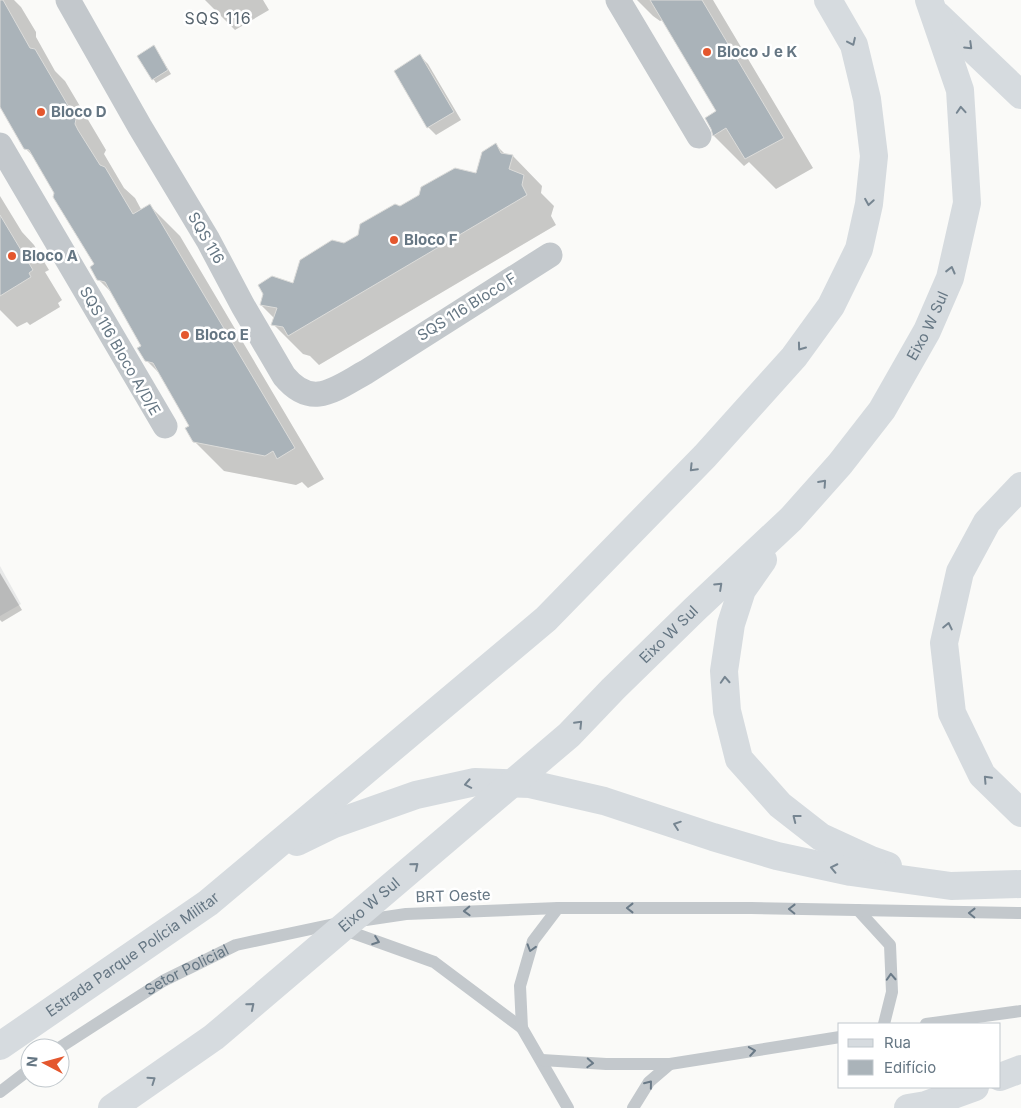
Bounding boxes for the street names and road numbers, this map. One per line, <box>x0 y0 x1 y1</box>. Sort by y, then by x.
street label: SQS 116 <box>184 209 229 267</box>
street label: SQS 116 Bloco F <box>413 268 520 345</box>
street label: SQS 116 Bloco A/D/E <box>76 283 165 419</box>
street label: Eixo W Sul <box>902 288 952 364</box>
street label: Eixo W Sul <box>635 601 702 667</box>
street label: Eixo W Sul <box>334 873 404 936</box>
street label: BRT Oeste <box>415 885 491 906</box>
street label: Estrada Parque Polícia Militar <box>42 888 223 1021</box>
street label: Setor Policial <box>141 940 232 999</box>

